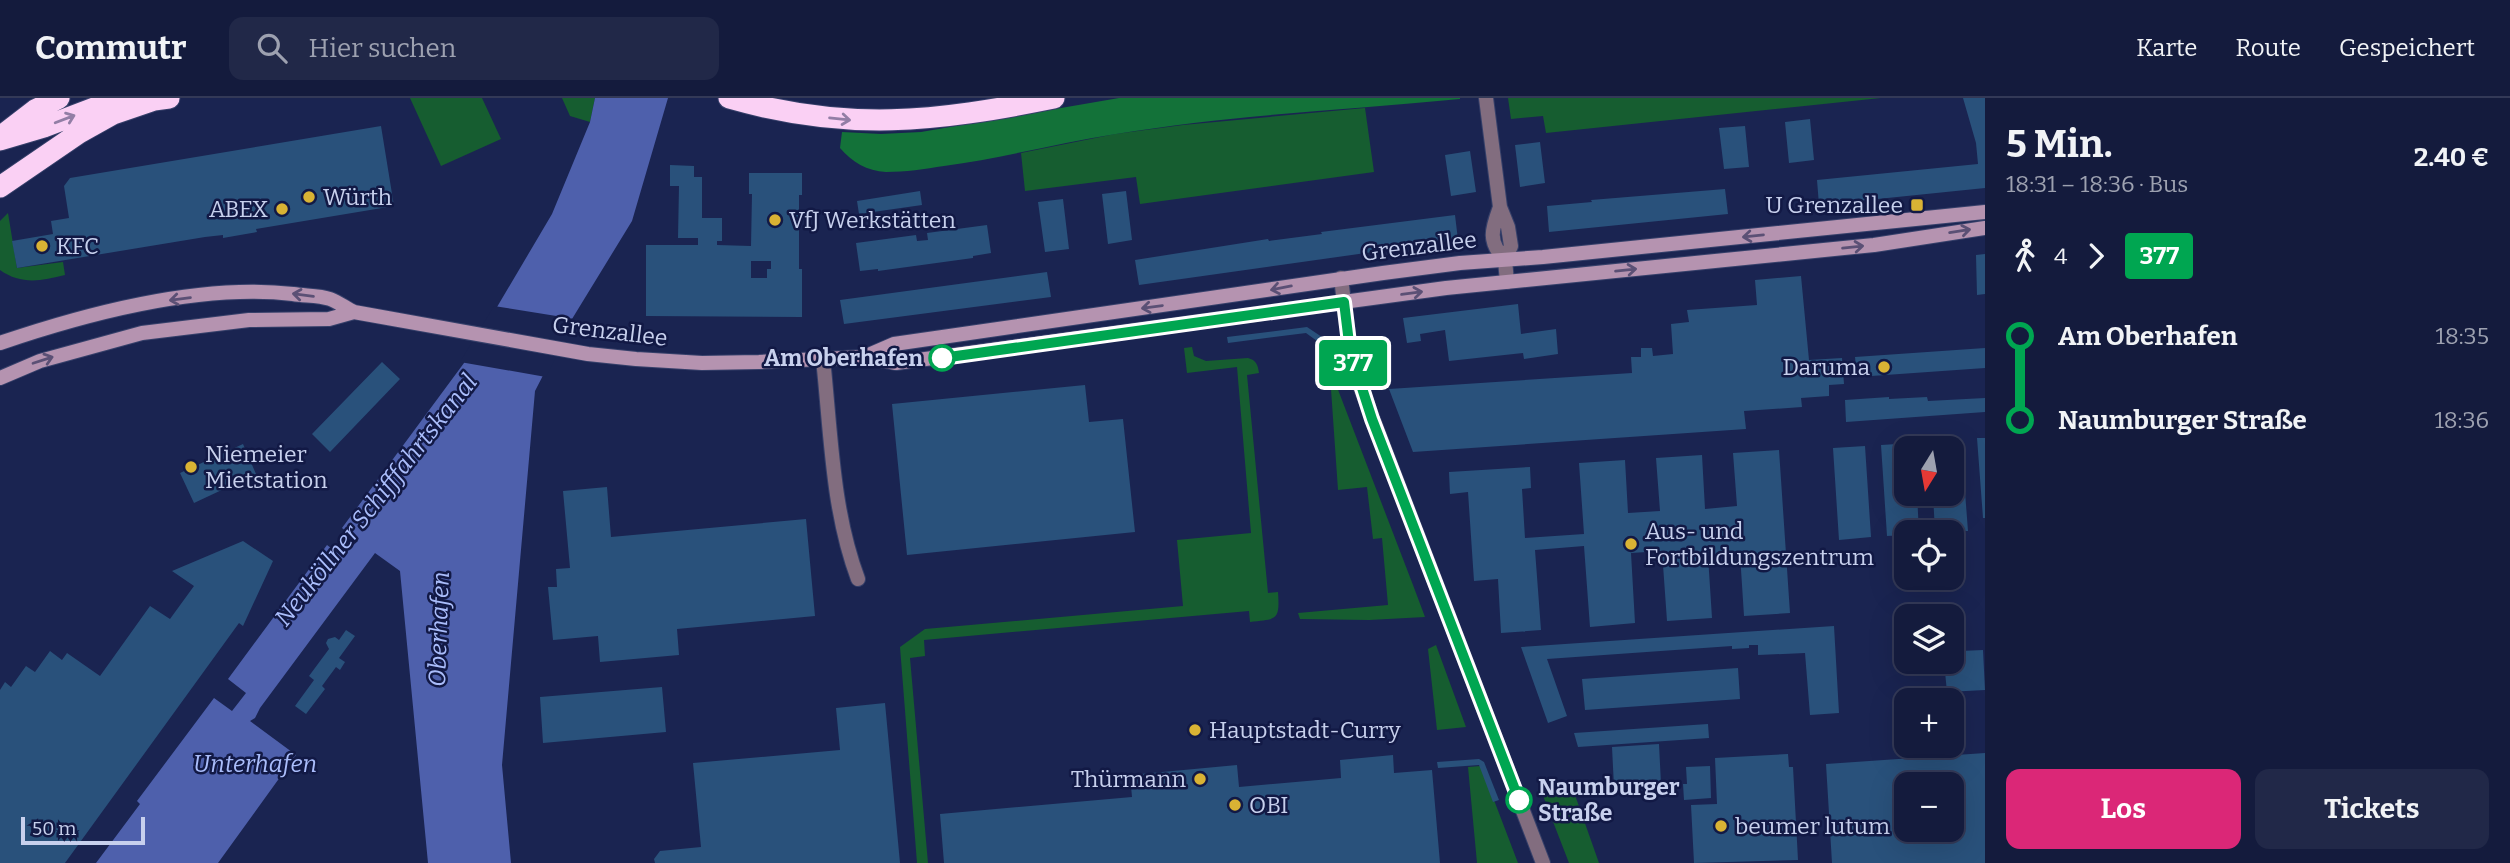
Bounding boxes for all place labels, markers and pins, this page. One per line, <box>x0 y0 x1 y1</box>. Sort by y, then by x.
place label: Würth <box>323 183 392 211</box>
marker: Würth <box>301 189 317 205</box>
place label: U Grenzallee <box>1765 191 1903 219</box>
place label: ABEX <box>209 195 268 223</box>
marker: U Grenzallee <box>1909 197 1925 213</box>
marker: ABEX <box>274 201 290 217</box>
place label: VfJ Werkstätten <box>789 206 956 234</box>
marker: VfJ Werkstätten <box>767 212 783 228</box>
place label: KFC <box>56 232 99 260</box>
marker: KFC <box>34 238 50 254</box>
place label: Am Oberhafen <box>764 344 923 372</box>
marker: Am Oberhafen <box>929 345 955 371</box>
place label: Daruma <box>1783 353 1870 381</box>
marker: Daruma <box>1876 359 1892 375</box>
place label: Niemeier Mietstation <box>205 440 328 494</box>
marker: Niemeier Mietstation <box>183 459 199 475</box>
place label: Aus- und Fortbildungszentrum <box>1645 517 1874 571</box>
marker: Aus- und Fortbildungszentrum <box>1623 536 1639 552</box>
place label: Hauptstadt-Curry <box>1209 716 1401 744</box>
marker: Hauptstadt-Curry <box>1187 722 1203 738</box>
place label: Thürmann <box>1071 765 1186 793</box>
marker: Thürmann <box>1192 771 1208 787</box>
place label: Naumburger Straße <box>1538 773 1680 827</box>
marker: Naumburger Straße <box>1506 787 1532 813</box>
place label: OBI <box>1249 791 1288 819</box>
marker: OBI <box>1227 797 1243 813</box>
place label: beumer lutum <box>1735 812 1890 840</box>
marker: beumer lutum <box>1713 818 1729 834</box>

